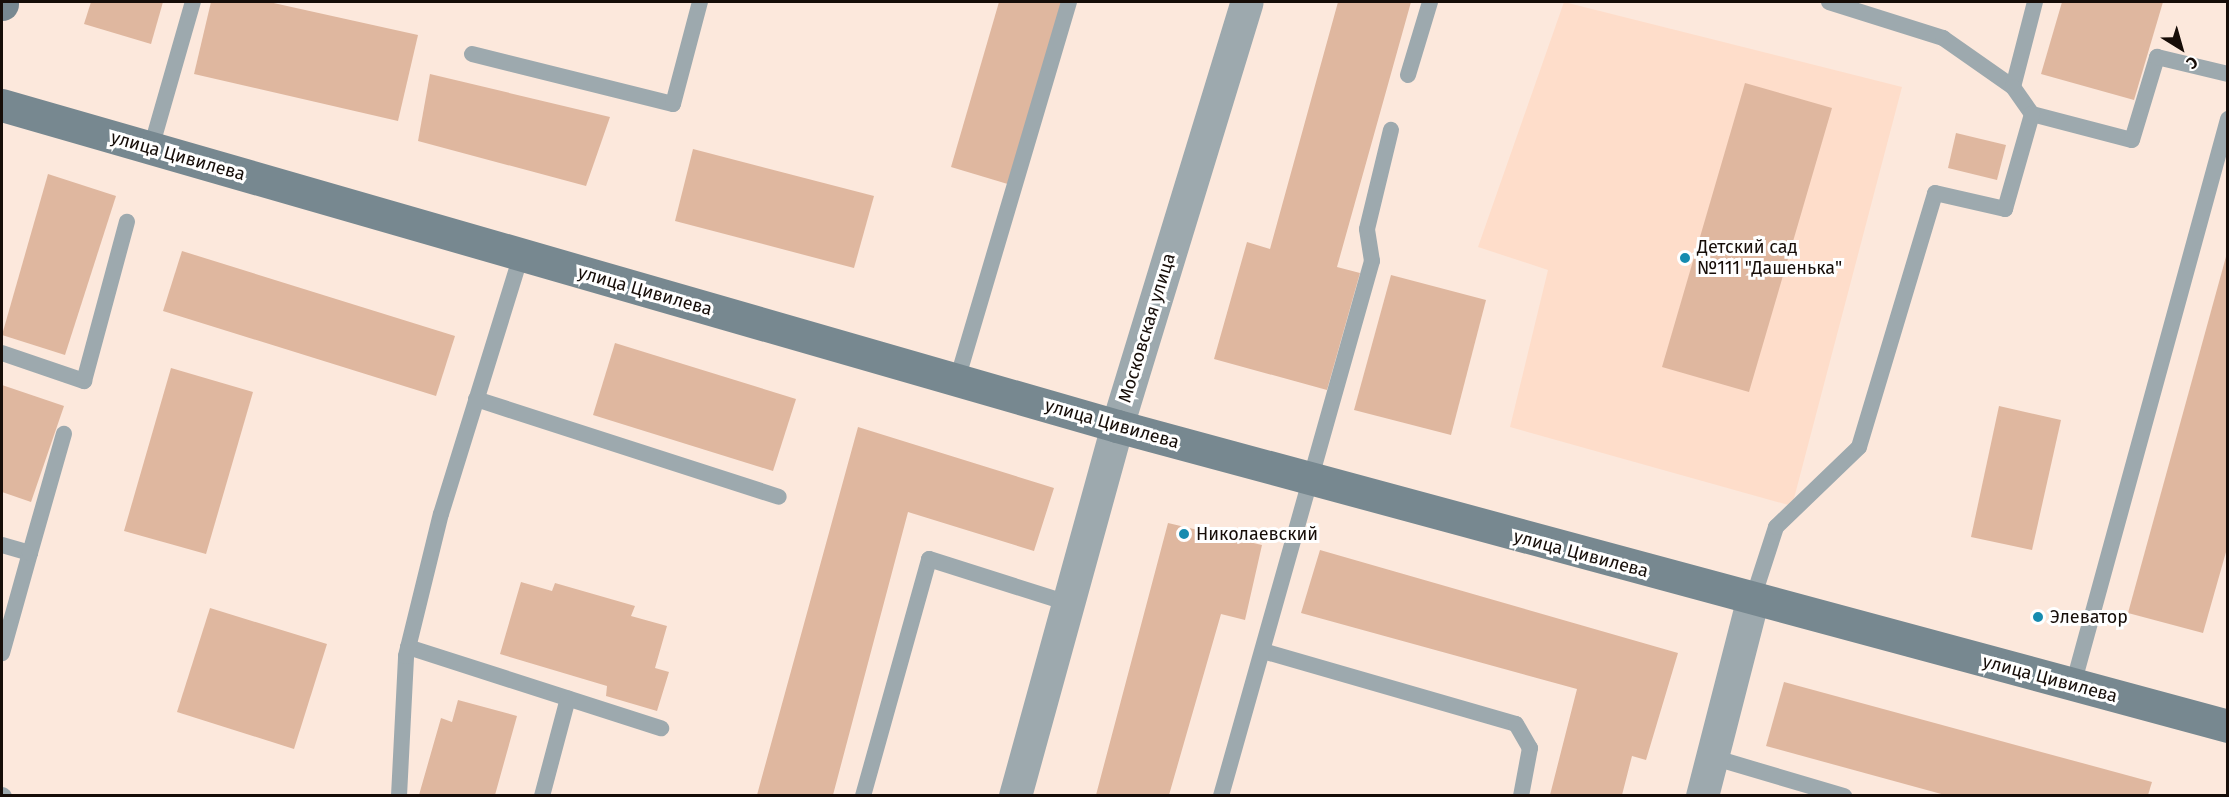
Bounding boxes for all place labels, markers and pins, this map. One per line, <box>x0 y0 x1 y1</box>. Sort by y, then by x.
place label: Детский сад №111 "Дашенька" <box>1697 237 1842 280</box>
marker: Детский сад №111 "Дашенька" <box>1678 251 1692 265</box>
place label: Николаевский <box>1196 523 1318 545</box>
marker: Николаевский <box>1177 527 1191 541</box>
place label: Элеватор <box>2050 606 2128 628</box>
marker: Элеватор <box>2031 610 2045 624</box>

